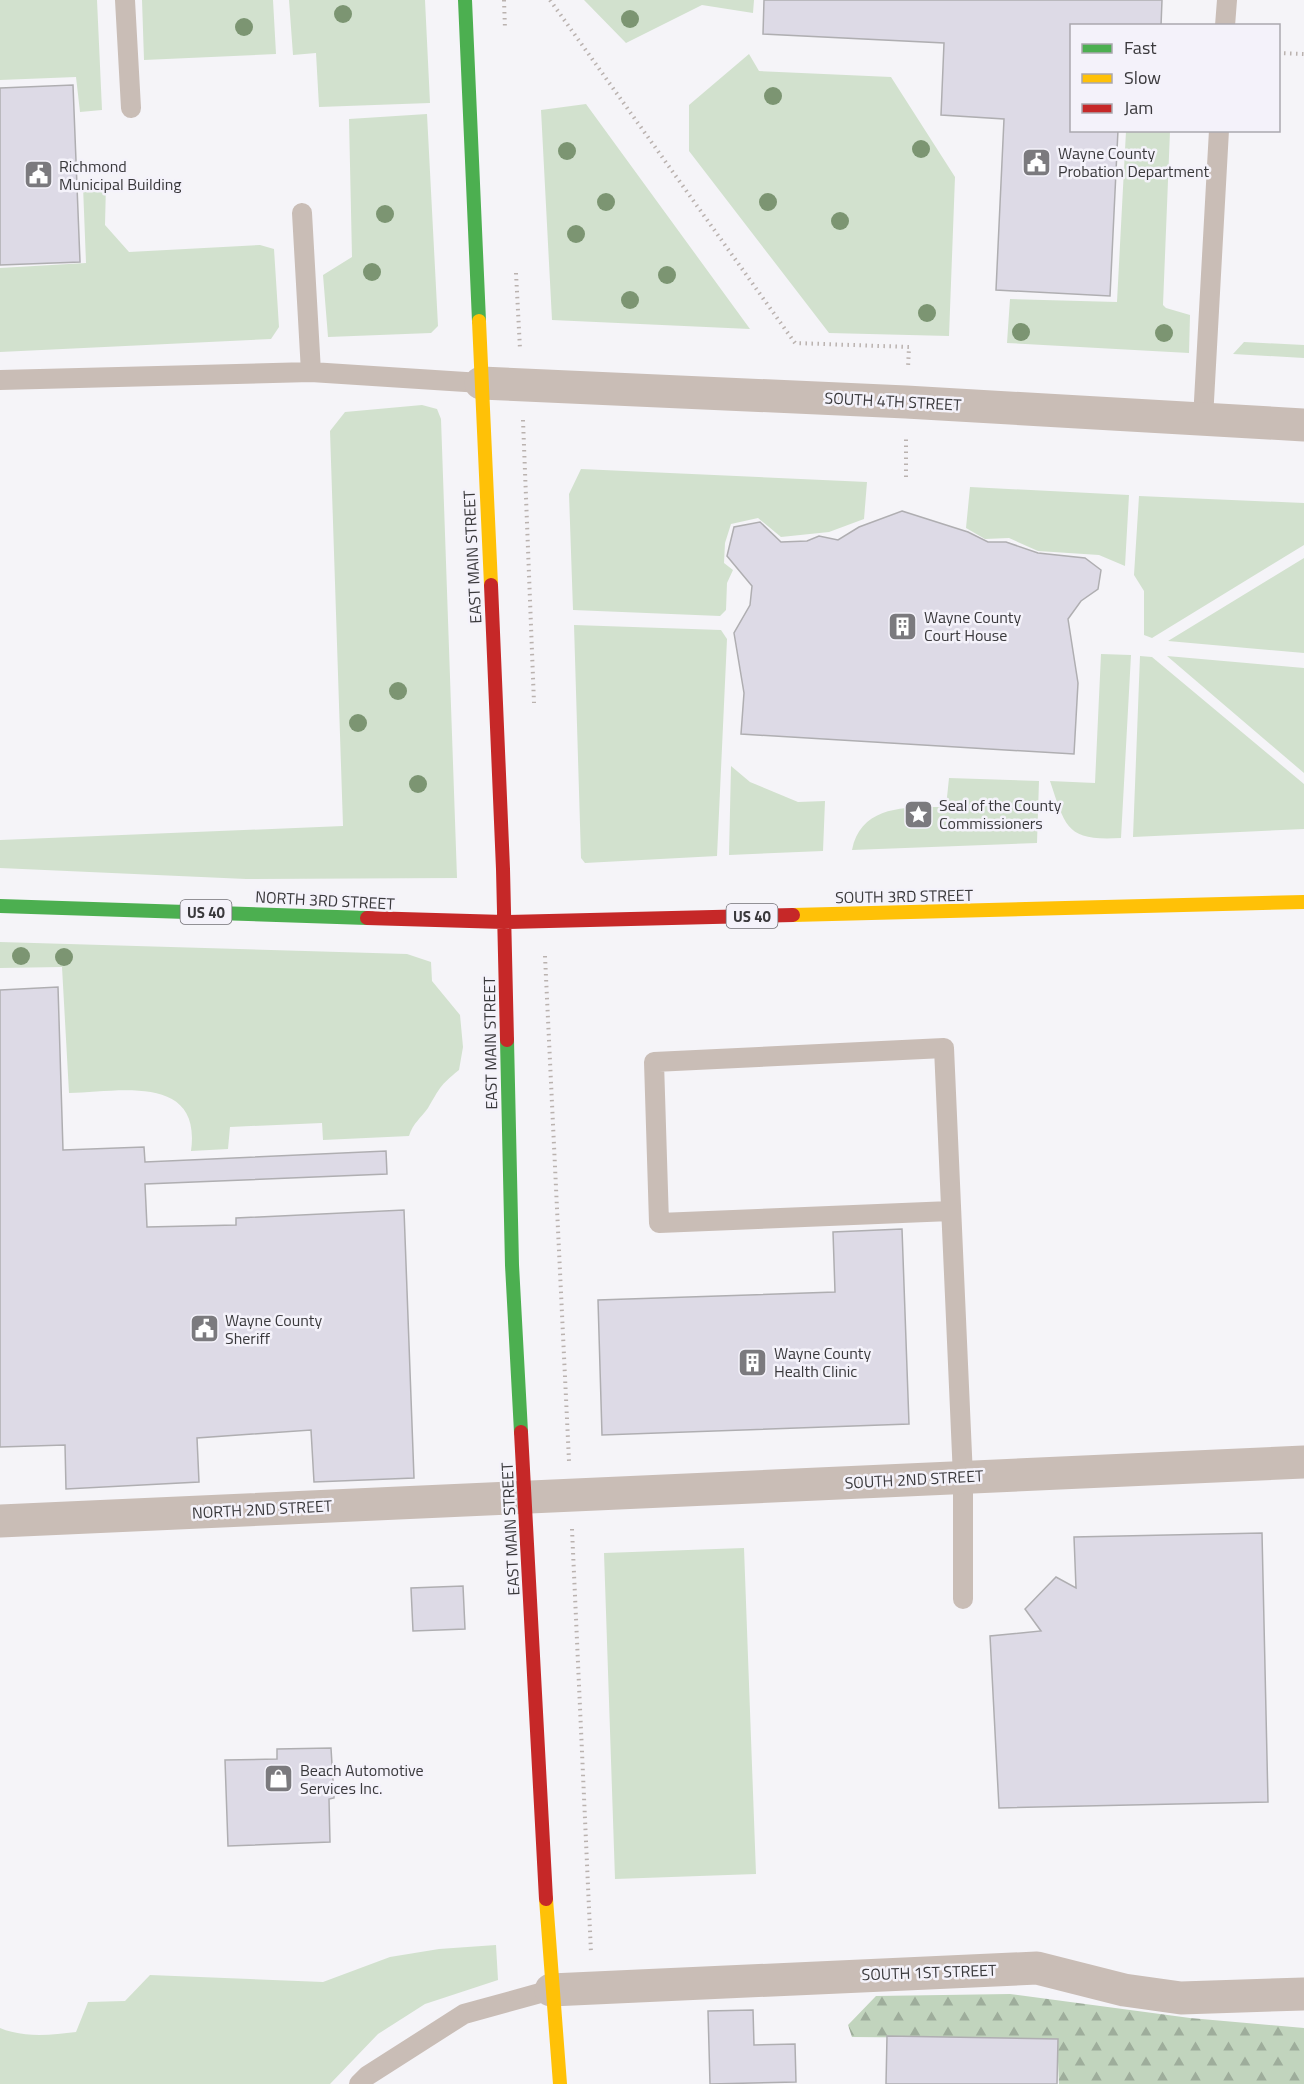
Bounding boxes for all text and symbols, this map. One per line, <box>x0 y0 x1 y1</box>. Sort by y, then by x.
legend <box>1070 24 1280 132</box>
text: Fast <box>1124 34 1157 61</box>
text: Slow <box>1124 64 1161 91</box>
text: Jam <box>1124 94 1153 121</box>
place label: Wayne County Probation Department <box>1058 141 1209 183</box>
public building icon: Wayne County Probation Department <box>1021 146 1053 178</box>
place label: Richmond Municipal Building <box>59 154 182 196</box>
public building icon: Richmond Municipal Building <box>22 159 54 191</box>
street label: SOUTH 4TH STREET <box>824 385 963 417</box>
street label: EAST MAIN STREET <box>457 489 487 624</box>
place label: Wayne County Court House <box>924 605 1021 647</box>
building icon: Wayne County Court House <box>887 610 919 642</box>
place label: Seal of the County Commissioners <box>939 793 1062 835</box>
place icon: Seal of the County Commissioners <box>902 798 934 830</box>
street label: SOUTH 3RD STREET <box>835 883 974 909</box>
street label: NORTH 3RD STREET <box>255 884 396 916</box>
road number: US 40 <box>180 900 232 924</box>
road number: US 40 <box>726 904 777 928</box>
street label: EAST MAIN STREET <box>477 976 503 1110</box>
place label: Wayne County Sheriff <box>225 1308 322 1350</box>
public building icon: Wayne County Sheriff <box>188 1313 220 1345</box>
place label: Wayne County Health Clinic <box>774 1341 871 1383</box>
building icon: Wayne County Health Clinic <box>737 1346 769 1378</box>
street label: EAST MAIN STREET <box>495 1461 525 1596</box>
street label: SOUTH 2ND STREET <box>844 1463 985 1495</box>
street label: NORTH 2ND STREET <box>191 1493 333 1525</box>
place label: Beach Automotive Services Inc. <box>300 1758 424 1800</box>
shop icon: Beach Automotive Services Inc. <box>263 1763 295 1795</box>
street label: SOUTH 1ST STREET <box>861 1958 997 1986</box>

